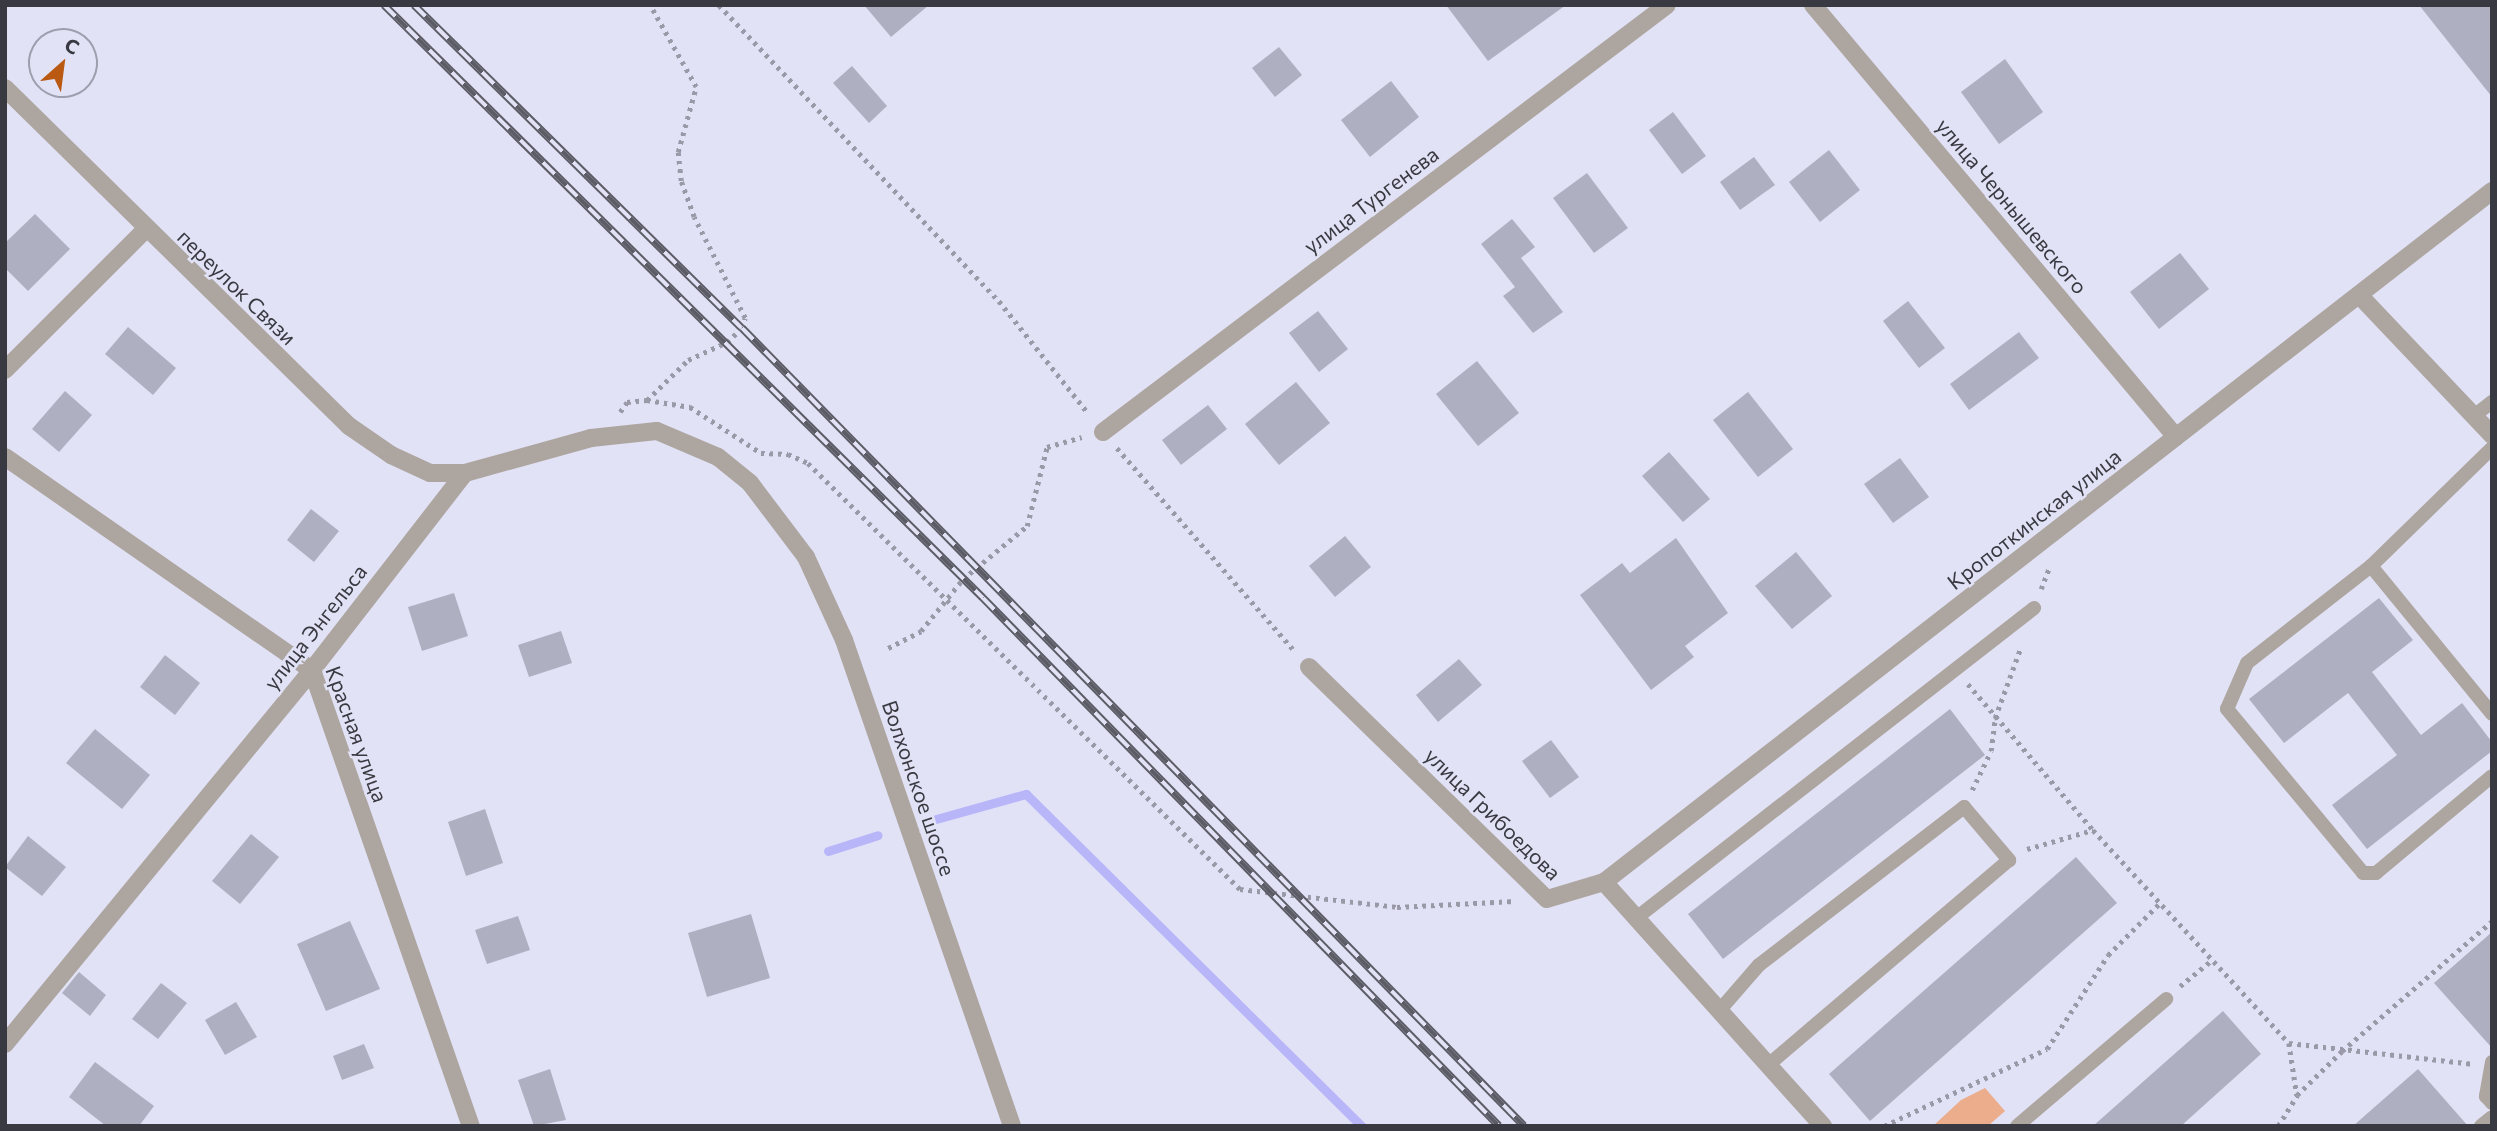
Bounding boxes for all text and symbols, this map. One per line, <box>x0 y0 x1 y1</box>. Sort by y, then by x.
north arrow <box>28 28 98 98</box>
text: С <box>61 33 83 59</box>
street label: улица Чернышевского <box>1931 113 2093 299</box>
street label: улица Тургенева <box>1299 141 1443 259</box>
street label: переулок Связи <box>173 224 301 350</box>
street label: Кропоткинская улица <box>1942 443 2126 595</box>
street label: улица Энгельса <box>258 559 372 695</box>
street label: Красная улица <box>321 663 393 805</box>
street label: Волхонское шоссе <box>877 697 961 879</box>
street label: улица Грибоедова <box>1420 743 1566 885</box>

